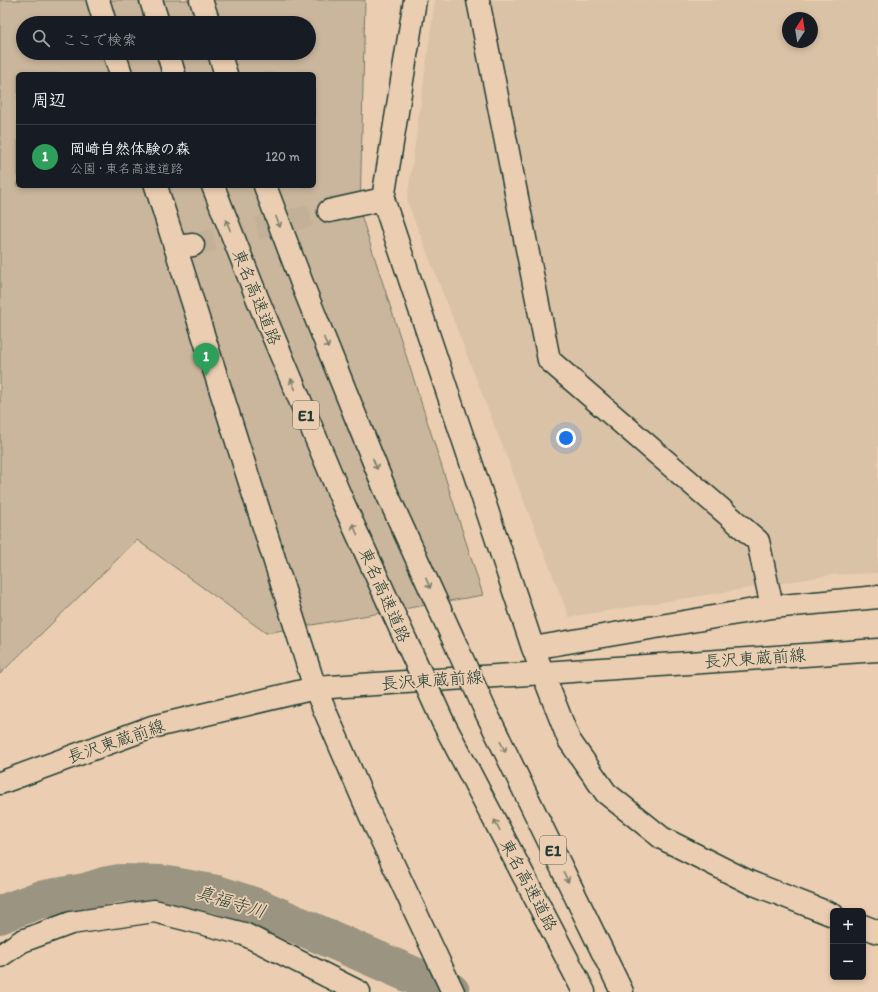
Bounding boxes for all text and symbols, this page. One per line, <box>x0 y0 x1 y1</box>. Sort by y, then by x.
north arrow <box>782 12 818 48</box>
search box <box>16 16 316 60</box>
icon: search <box>30 27 52 49</box>
text: ここで検索 <box>62 31 137 49</box>
text: 周辺 <box>32 90 66 110</box>
text: 岡崎自然体験の森 <box>70 140 190 158</box>
text: 1 <box>42 149 48 164</box>
text: 120 m <box>265 149 300 164</box>
text: 公園 · 東名高速道路 <box>70 161 183 176</box>
one-way arrow <box>275 216 283 228</box>
one-way arrow <box>224 219 231 231</box>
street label: 東名高速道路 <box>229 246 285 348</box>
one-way arrow <box>323 337 330 349</box>
pin: 1 <box>193 343 219 376</box>
one-way arrow <box>289 379 296 391</box>
road number: E1 <box>293 401 319 429</box>
your location <box>556 428 576 448</box>
one-way arrow <box>372 457 379 469</box>
one-way arrow <box>351 524 358 536</box>
street label: 東名高速道路 <box>355 544 415 646</box>
one-way arrow <box>425 576 432 588</box>
street label: 長沢東蔵前線 <box>703 644 807 672</box>
street label: 長沢東蔵前線 <box>380 666 484 694</box>
street label: 長沢東蔵前線 <box>65 715 167 767</box>
one-way arrow <box>500 741 507 753</box>
one-way arrow <box>493 820 501 832</box>
street label: 東名高速道路 <box>496 835 562 935</box>
road number: E1 <box>540 836 566 864</box>
one-way arrow <box>563 871 570 883</box>
water label: 真福寺川 <box>193 881 269 923</box>
map controls <box>830 908 866 980</box>
button: + <box>830 908 866 944</box>
button: − <box>830 944 866 980</box>

